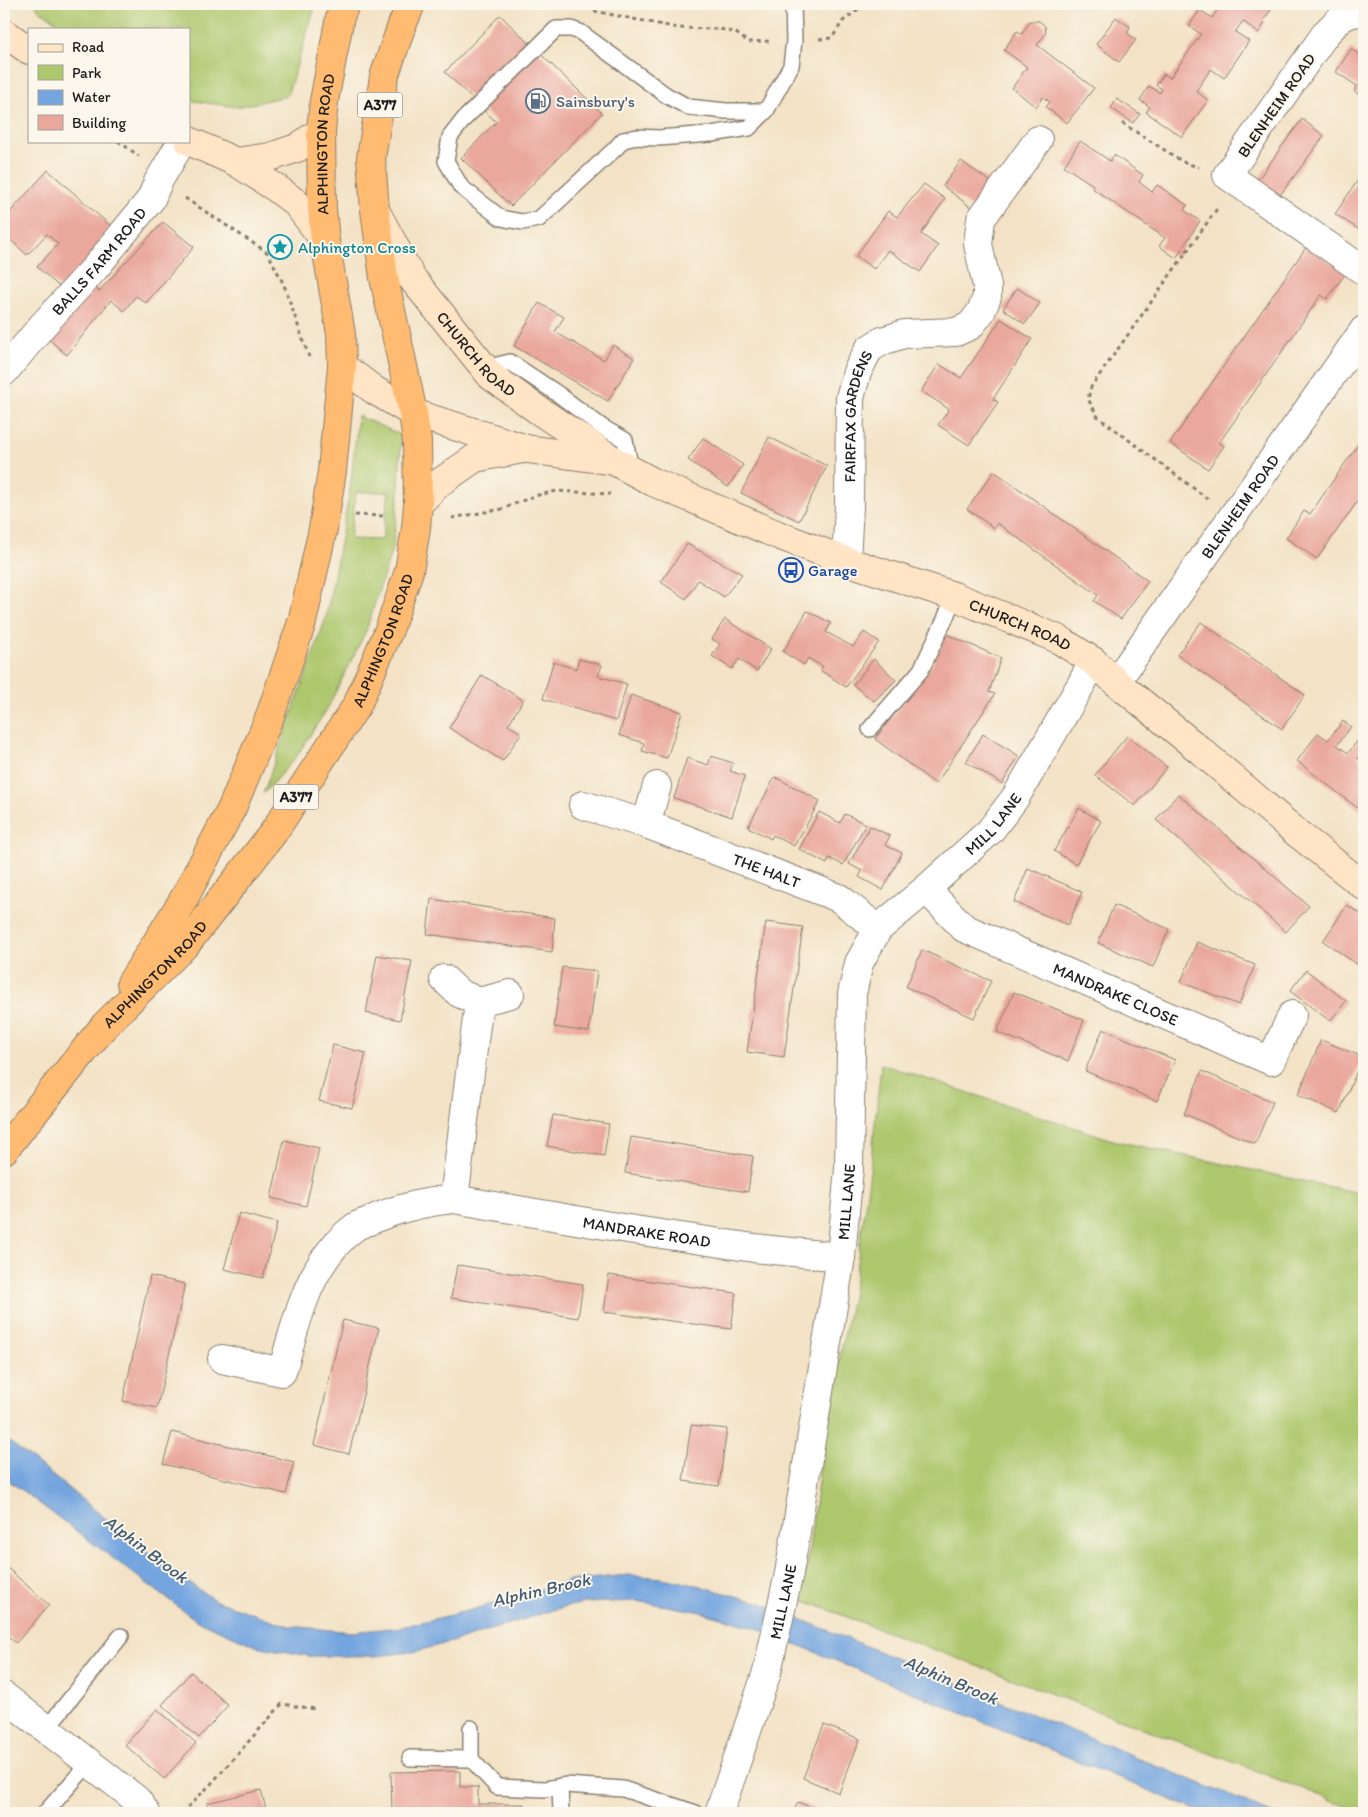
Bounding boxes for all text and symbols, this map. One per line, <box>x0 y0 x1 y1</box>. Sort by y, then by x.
legend <box>28 28 190 142</box>
text: Road <box>72 38 105 56</box>
street label: BLENHEIM ROAD <box>1233 49 1320 161</box>
text: Park <box>72 64 102 82</box>
street label: ALPHINGTON ROAD <box>312 72 339 216</box>
text: Water <box>72 88 111 106</box>
fuel station icon: Sainsbury's <box>525 88 551 114</box>
road number: A377 <box>358 92 402 118</box>
place label: Sainsbury's <box>556 92 635 111</box>
text: Building <box>72 114 126 132</box>
street label: BALLS FARM ROAD <box>48 203 151 319</box>
place icon: Alphington Cross <box>267 234 293 260</box>
place label: Alphington Cross <box>298 238 416 257</box>
street label: CHURCH ROAD <box>433 308 520 401</box>
street label: FAIRFAX GARDENS <box>840 347 877 483</box>
street label: BLENHEIM ROAD <box>1197 450 1284 562</box>
bus stop icon: Garage <box>778 557 804 583</box>
place label: Garage <box>808 561 858 580</box>
street label: ALPHINGTON ROAD <box>348 571 417 710</box>
street label: CHURCH ROAD <box>966 594 1075 655</box>
road number: A377 <box>274 784 318 810</box>
street label: MILL LANE <box>961 789 1026 859</box>
street label: THE HALT <box>730 849 803 892</box>
street label: ALPHINGTON ROAD <box>99 917 211 1032</box>
street label: MANDRAKE CLOSE <box>1050 959 1181 1030</box>
street label: MILL LANE <box>834 1163 859 1241</box>
street label: MANDRAKE ROAD <box>581 1212 712 1251</box>
water label: Alphin Brook <box>99 1510 194 1589</box>
street label: MILL LANE <box>766 1563 800 1641</box>
water label: Alphin Brook <box>490 1568 594 1612</box>
water label: Alphin Brook <box>901 1650 1003 1710</box>

